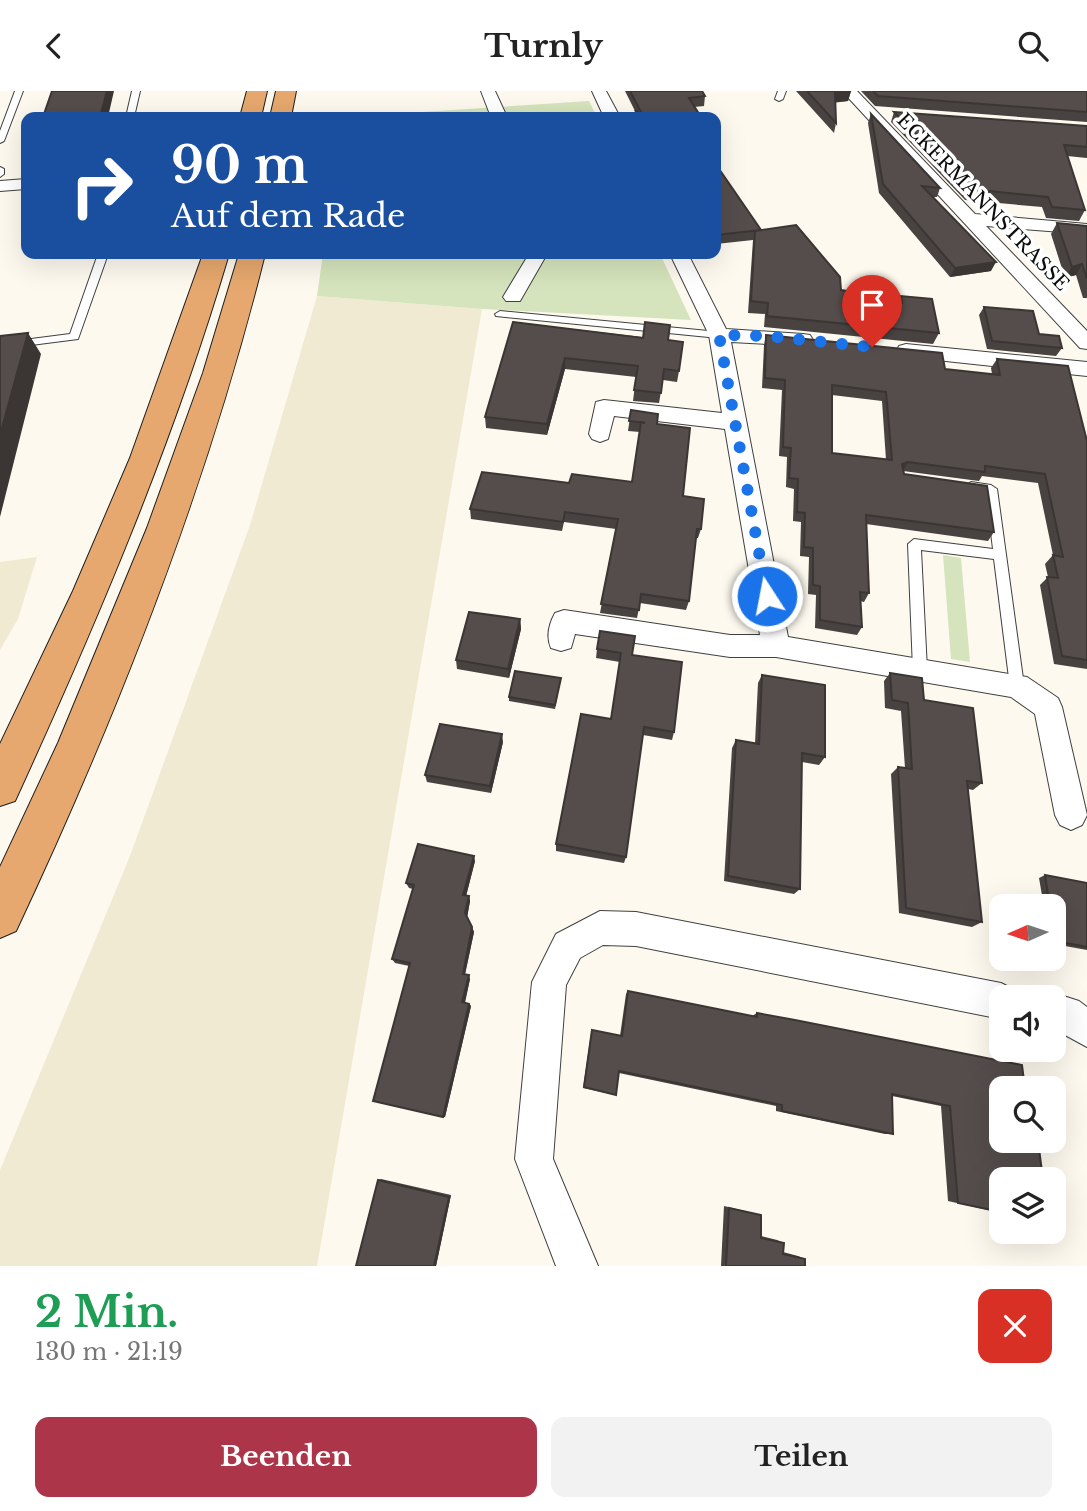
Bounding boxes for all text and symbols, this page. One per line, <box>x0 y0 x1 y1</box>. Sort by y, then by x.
text: Turnly <box>484 26 603 66</box>
icon: back <box>35 27 73 65</box>
icon: search <box>1014 27 1052 65</box>
street label: ECKERMANNSTRASSE <box>892 109 1074 295</box>
text: 90 m <box>171 135 308 196</box>
icon: right <box>56 140 147 231</box>
text: Auf dem Rade <box>171 196 405 236</box>
pin <box>842 275 902 347</box>
icon: arrive <box>853 286 891 324</box>
position arrow <box>730 559 804 633</box>
north arrow <box>989 894 1066 971</box>
map controls <box>989 894 1066 1244</box>
button: sound <box>989 985 1066 1062</box>
button: search <box>989 1076 1066 1153</box>
button: layers <box>989 1167 1066 1244</box>
text: 2 Min. <box>35 1286 178 1338</box>
button: close <box>978 1289 1052 1363</box>
text: 130 m · 21:19 <box>35 1338 183 1366</box>
button: Beenden <box>35 1417 537 1497</box>
button: Teilen <box>551 1417 1052 1497</box>

